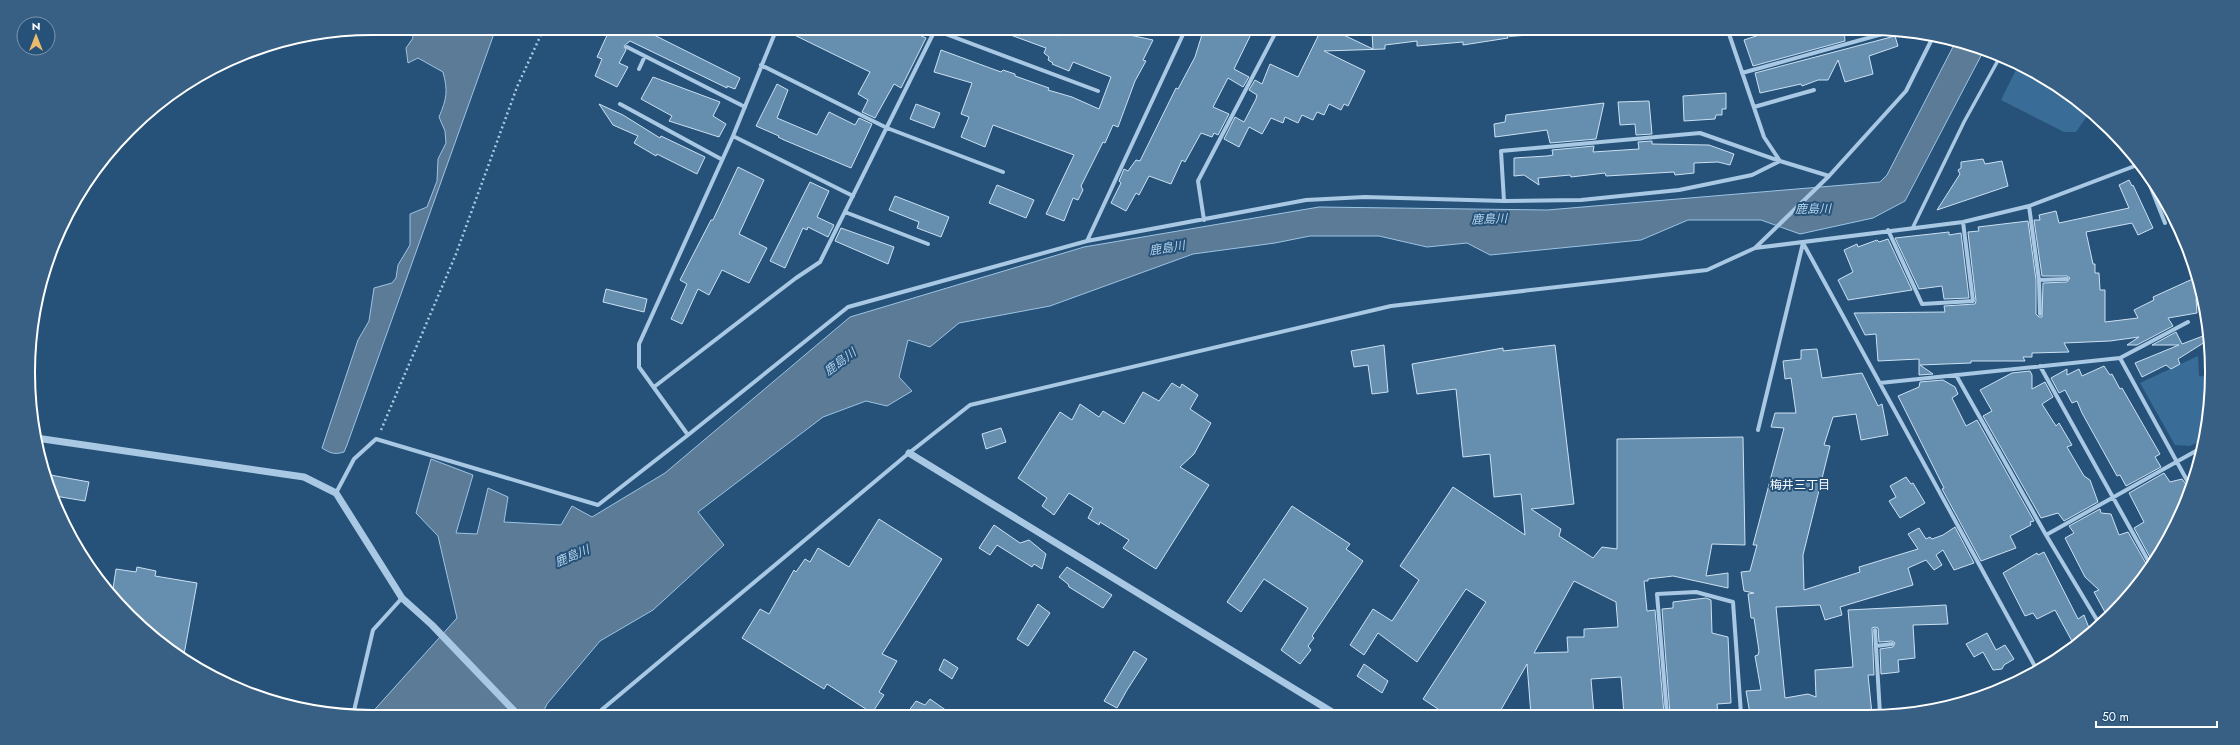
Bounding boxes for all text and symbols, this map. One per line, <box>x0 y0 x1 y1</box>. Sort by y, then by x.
north arrow <box>16 16 56 56</box>
text: N <box>32 18 40 34</box>
water label: 鹿島川 <box>1795 200 1833 218</box>
water label: 鹿島川 <box>1471 209 1509 229</box>
water label: 鹿島川 <box>1148 236 1188 260</box>
water label: 鹿島川 <box>820 343 861 380</box>
district label: 梅井三丁目 <box>1770 476 1830 494</box>
water label: 鹿島川 <box>552 540 594 571</box>
scale bar <box>2096 703 2217 729</box>
text: 50 m <box>2102 708 2129 726</box>

